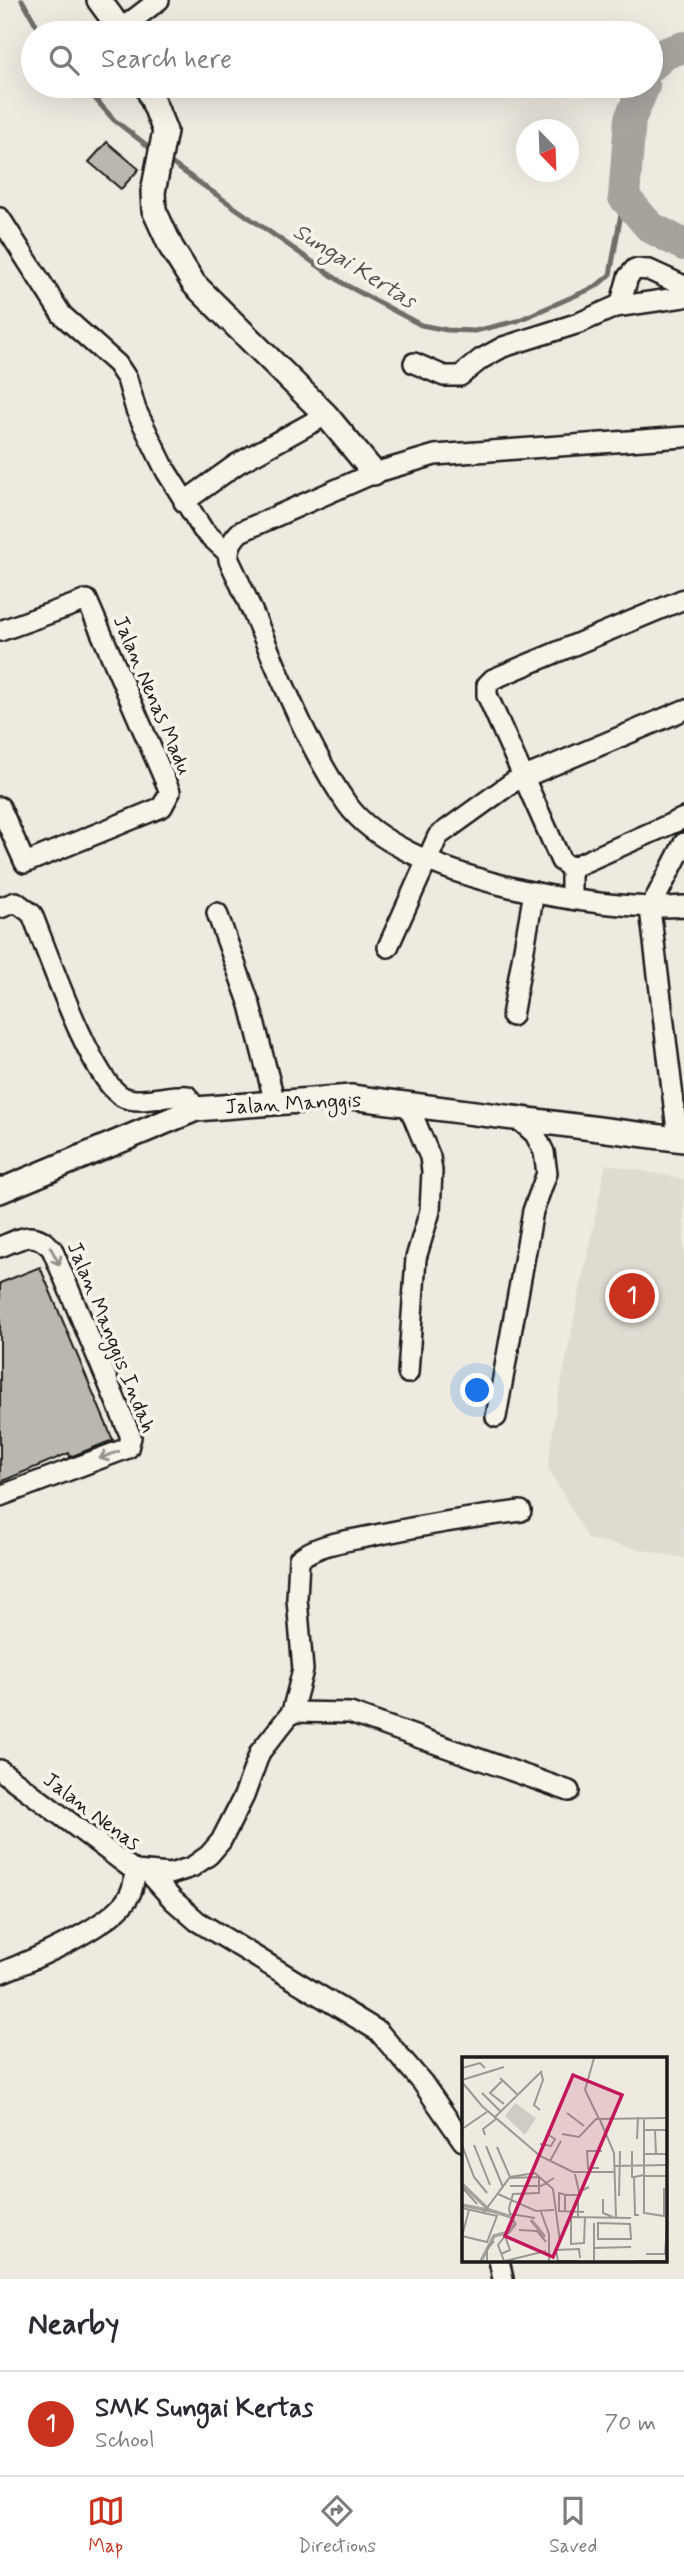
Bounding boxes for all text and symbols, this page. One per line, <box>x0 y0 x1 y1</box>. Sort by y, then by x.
search box <box>21 21 663 98</box>
icon: search <box>45 41 83 79</box>
text: Search here <box>101 43 232 77</box>
north arrow <box>516 119 579 182</box>
water label: Sungai Kertas <box>286 217 423 319</box>
street label: Jalan Nenas Madu <box>106 611 198 780</box>
street label: Jalan Manggis <box>224 1086 362 1123</box>
street label: Jalan Manggis Indah <box>59 1238 162 1438</box>
one-way arrow <box>49 1246 63 1266</box>
pin: 1 <box>609 1270 655 1322</box>
your location <box>460 1373 494 1407</box>
one-way arrow <box>99 1449 120 1462</box>
street label: Jalan Nenas <box>37 1766 146 1857</box>
inset map <box>462 2057 666 2262</box>
text: Nearby <box>28 2305 119 2344</box>
text: SMK Sungai Kertas <box>95 2392 313 2426</box>
text: 1 <box>46 2409 56 2439</box>
text: 70 m <box>604 2409 656 2439</box>
text: School <box>95 2426 155 2456</box>
tab: Map <box>87 2492 125 2559</box>
tab: Directions <box>298 2492 376 2559</box>
tab: Saved <box>549 2492 597 2559</box>

